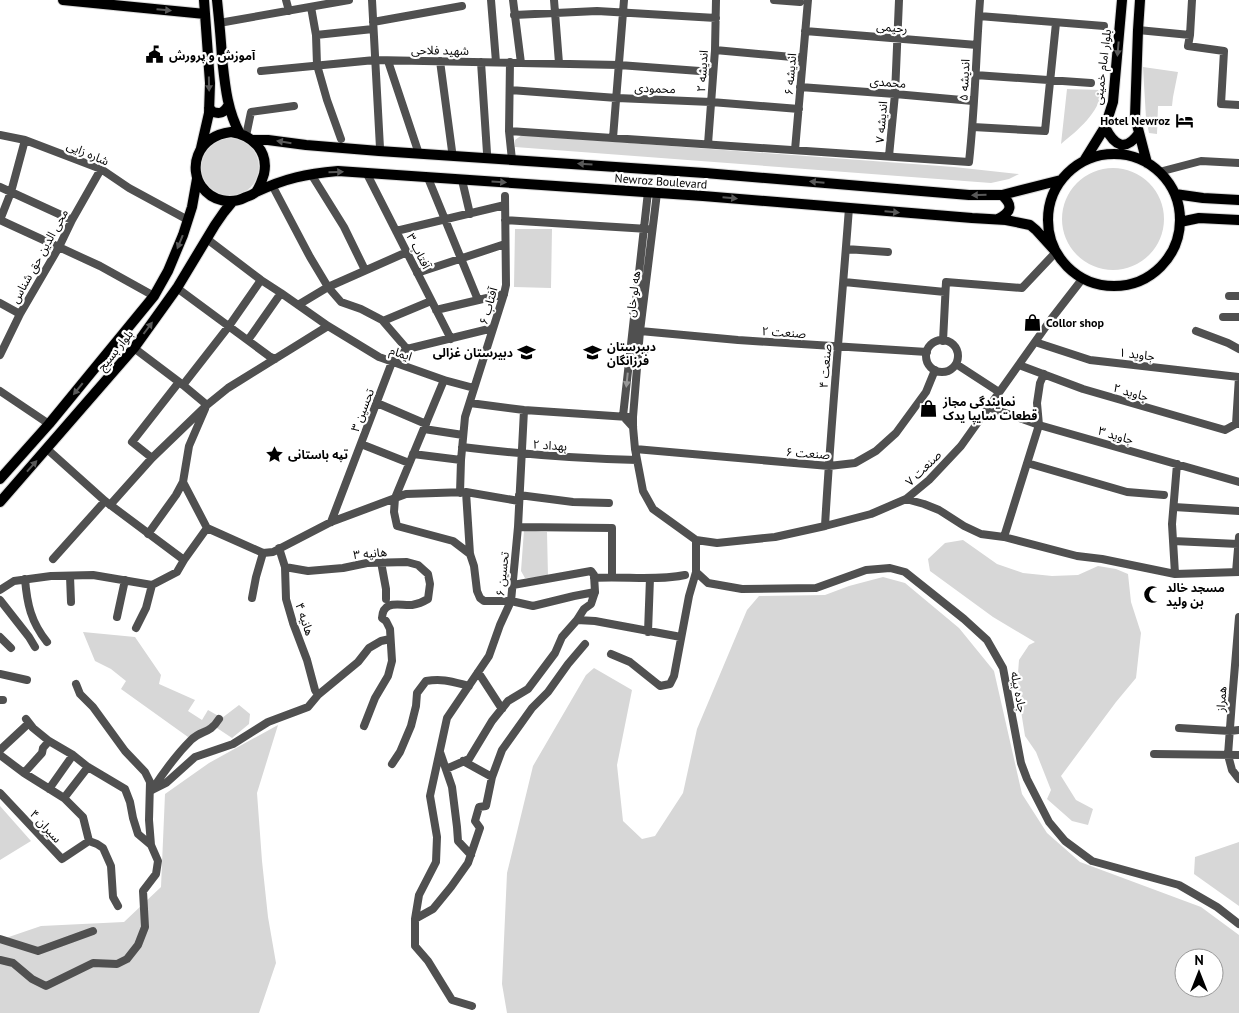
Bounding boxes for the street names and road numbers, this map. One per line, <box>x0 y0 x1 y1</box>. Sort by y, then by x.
street label: رحیمی <box>876 18 908 36</box>
street label: بلوار امام خمینی <box>1090 28 1116 106</box>
street label: شهید فلاحی <box>411 42 469 58</box>
street label: اندیشه ۲ <box>693 49 711 93</box>
street label: اندیشه ۶ <box>781 52 799 96</box>
street label: اندیشه ۵ <box>955 58 973 101</box>
street label: محمدی <box>869 73 907 91</box>
street label: محمودی <box>634 80 676 96</box>
street label: اندیشه ۷ <box>872 100 890 144</box>
street label: شاره زایی <box>65 137 111 169</box>
street label: Newroz Boulevard <box>614 170 708 192</box>
street label: محی الدین حق شناس <box>7 206 72 306</box>
street label: آفتاب ۳ <box>403 231 435 272</box>
street label: هه لو خان <box>623 270 643 318</box>
street label: آفتاب ۶ <box>476 285 501 326</box>
street label: صنعت ۲ <box>761 323 807 341</box>
street label: بلوار بسیج <box>94 326 138 375</box>
street label: ایمام <box>387 342 414 366</box>
street label: صنعت ۴ <box>816 343 834 389</box>
street label: جاوید ۱ <box>1118 344 1156 364</box>
street label: جاوید ۲ <box>1112 380 1150 404</box>
street label: تحسین ۳ <box>347 386 377 434</box>
street label: جاوید ۳ <box>1097 423 1135 447</box>
street label: بهداد ۲ <box>532 436 568 454</box>
street label: صنعت ۶ <box>785 444 831 462</box>
street label: صنعت ۷ <box>902 447 944 489</box>
street label: هانیه ۳ <box>352 544 388 562</box>
street label: تحسین ۶ <box>492 550 512 597</box>
street label: هانیه ۴ <box>292 600 318 638</box>
street label: جاده بیله <box>1008 670 1030 714</box>
street label: همراز <box>1213 686 1229 713</box>
street label: سیران ۴ <box>27 806 65 846</box>

